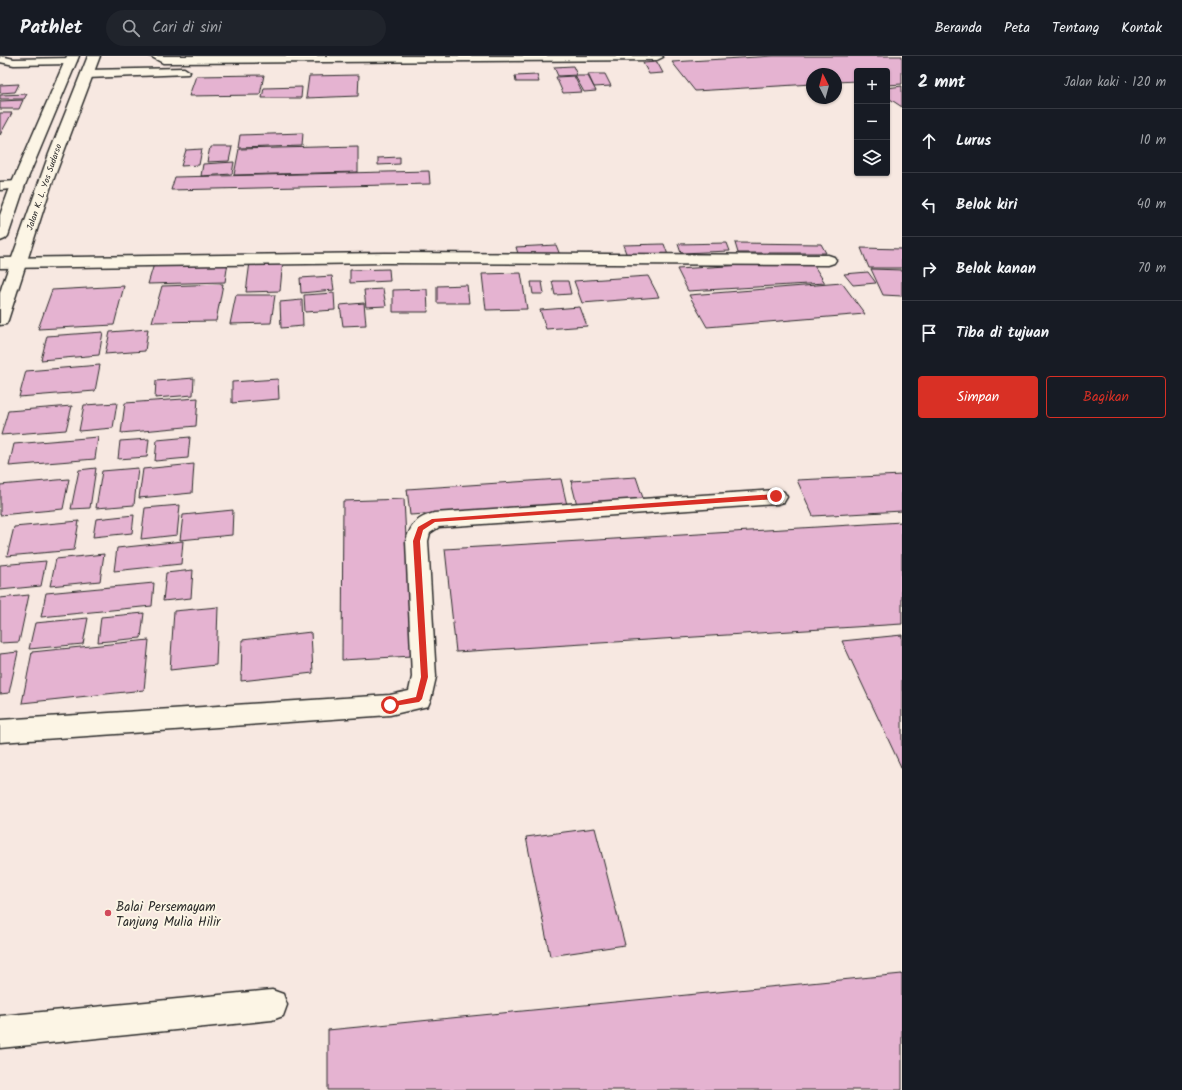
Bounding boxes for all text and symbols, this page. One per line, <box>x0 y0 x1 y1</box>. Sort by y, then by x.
search box <box>106 10 386 46</box>
text: Pathlet <box>20 13 82 43</box>
text: Cari di sini <box>152 16 221 40</box>
icon: search <box>120 17 142 39</box>
text: Beranda <box>935 17 982 39</box>
text: Peta <box>1004 17 1030 39</box>
text: Tentang <box>1052 17 1099 39</box>
text: Kontak <box>1121 17 1162 39</box>
north arrow <box>806 68 842 104</box>
map controls <box>854 68 890 176</box>
button: + <box>854 68 890 104</box>
text: 2 mnt <box>918 69 965 96</box>
text: Jalan kaki · 120 m <box>1064 72 1166 93</box>
button: − <box>854 104 890 140</box>
text: Lurus <box>956 129 991 153</box>
icon: ahead <box>918 130 940 152</box>
text: 10 m <box>1140 130 1166 151</box>
button: layers <box>854 140 890 176</box>
street label: Jalan K. L. Yos Sudarso <box>23 142 66 232</box>
text: Belok kiri <box>956 193 1017 217</box>
icon: left <box>918 194 940 216</box>
text: 40 m <box>1137 194 1166 215</box>
text: Belok kanan <box>956 257 1036 281</box>
icon: right <box>918 258 940 280</box>
text: 70 m <box>1138 258 1166 279</box>
text: Tiba di tujuan <box>956 321 1049 345</box>
icon: arrive <box>918 322 940 344</box>
button: Simpan <box>918 376 1038 418</box>
button: Bagikan <box>1046 376 1166 418</box>
route end <box>767 487 785 505</box>
route start <box>381 696 399 714</box>
place label: Balai Persemayam Tanjung Mulia Hilir <box>116 897 221 933</box>
marker: Balai Persemayam Tanjung Mulia Hilir <box>103 908 113 918</box>

